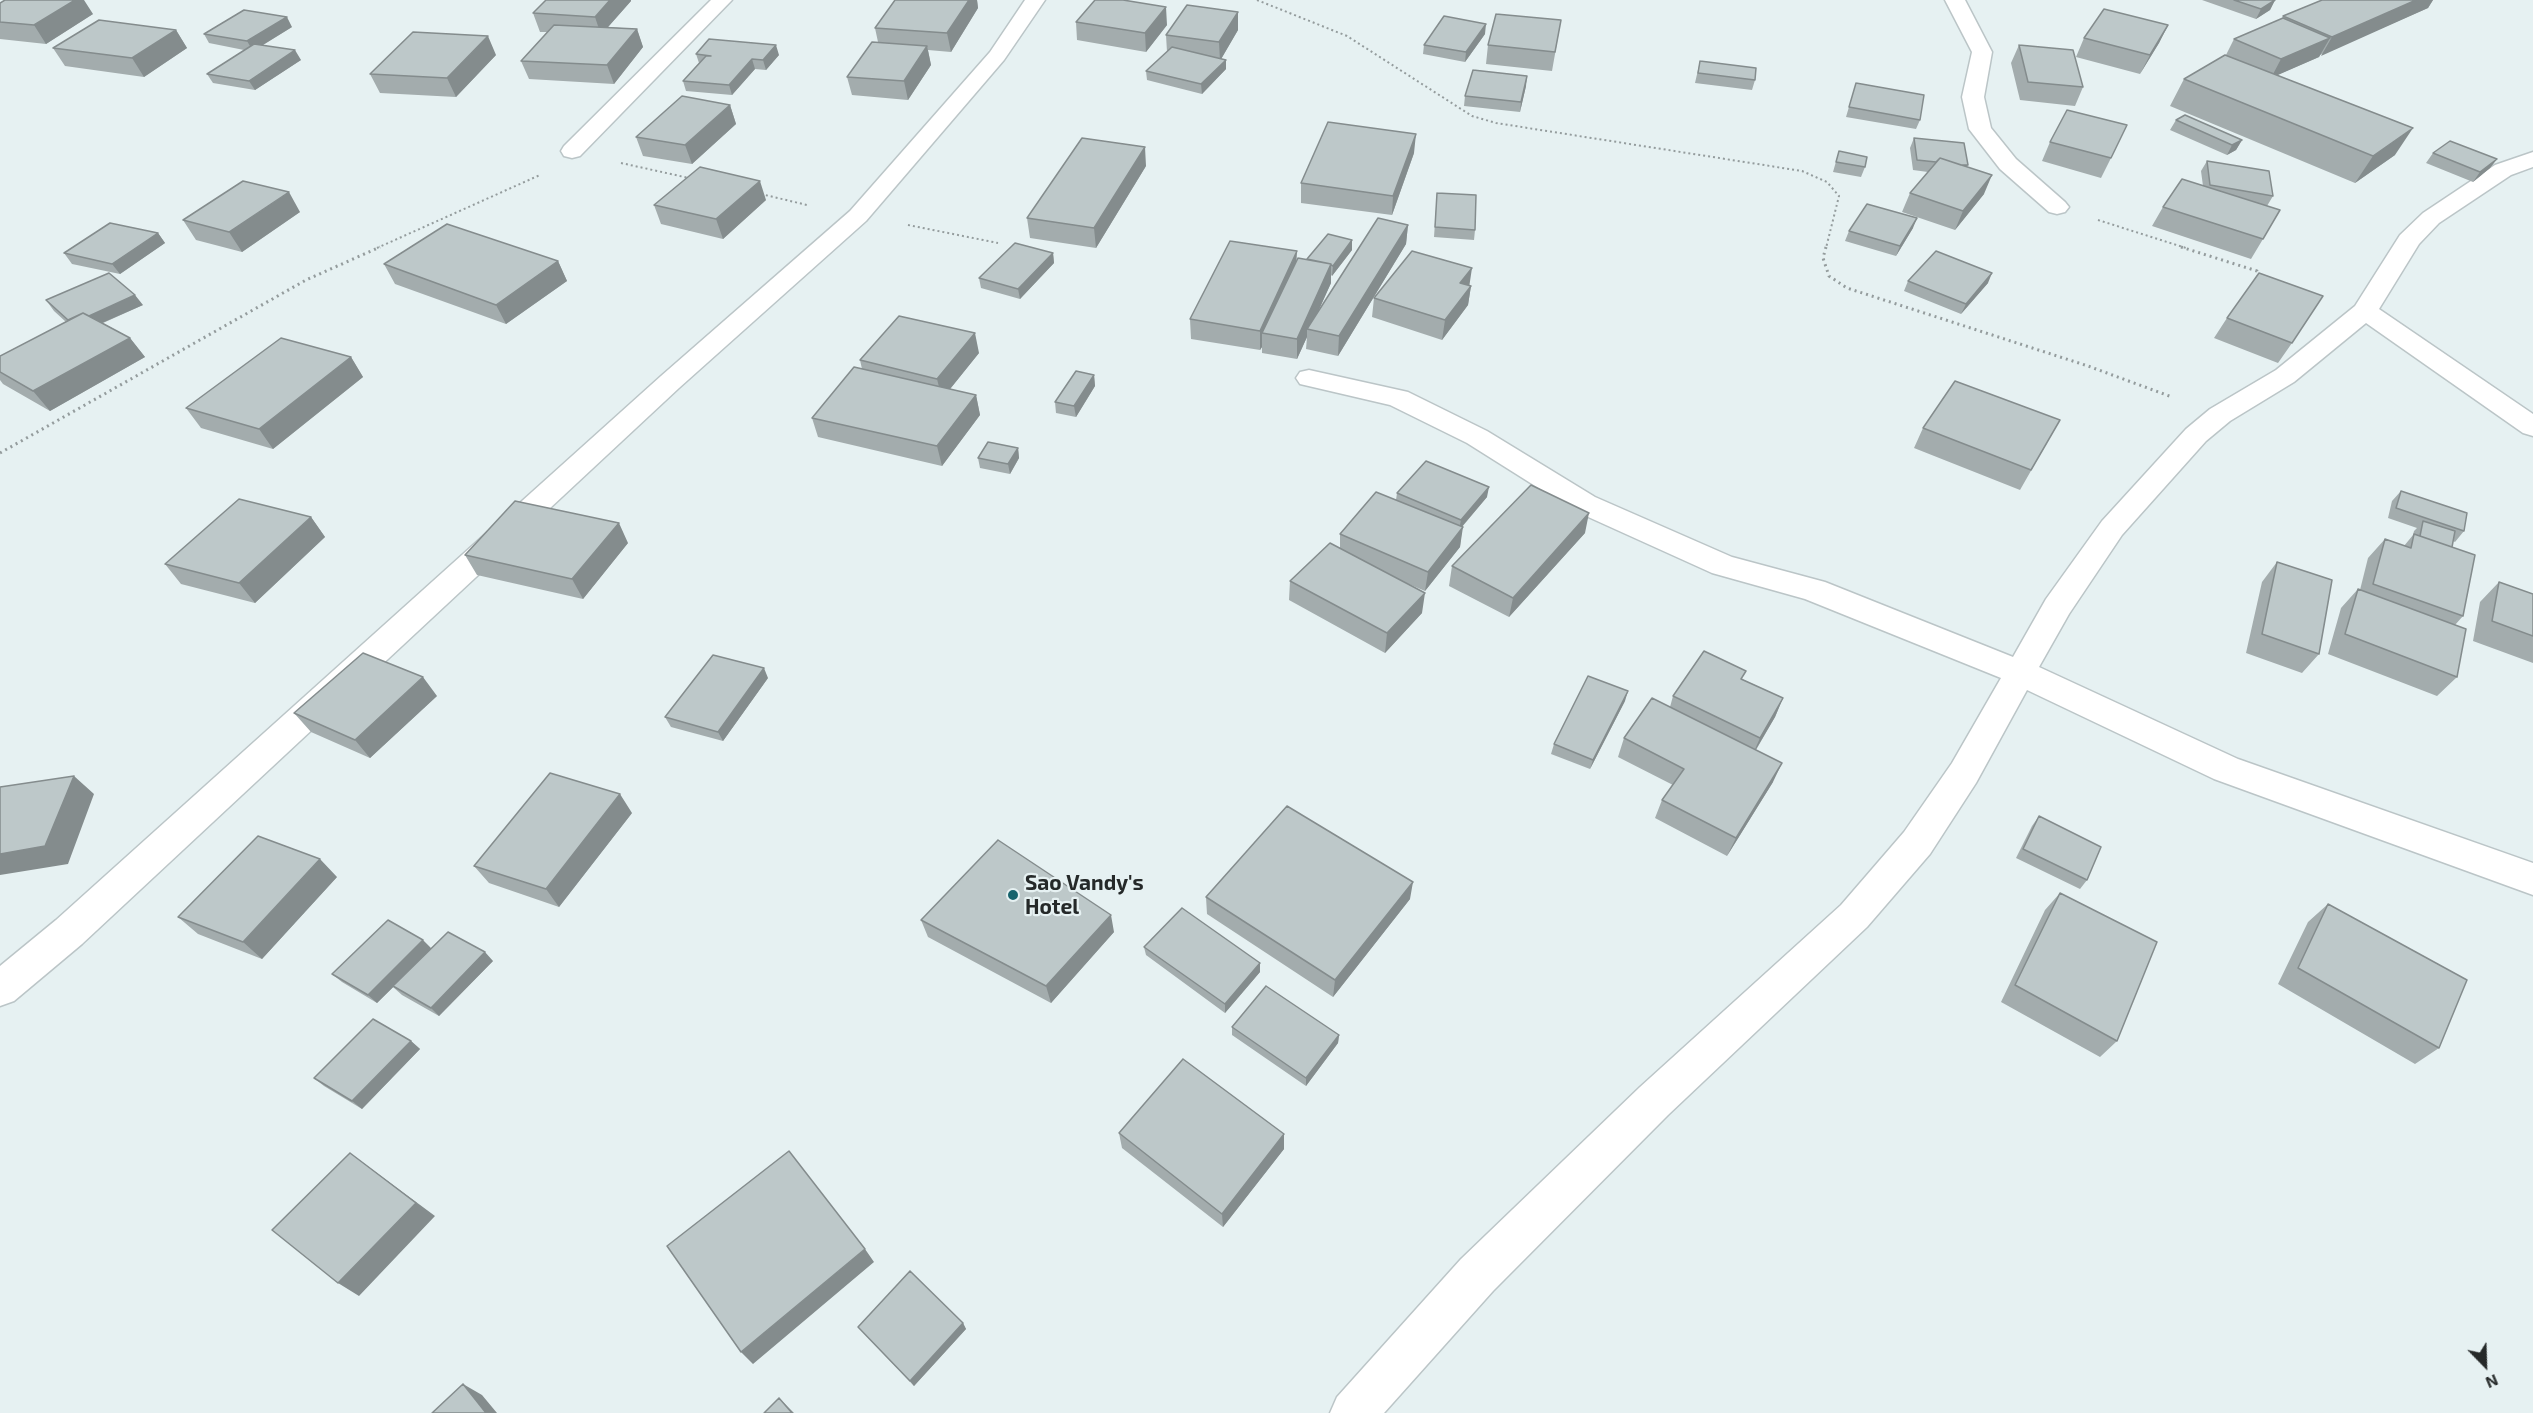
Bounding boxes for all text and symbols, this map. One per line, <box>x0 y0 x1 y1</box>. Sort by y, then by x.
place label: Sao Vandy's Hotel <box>1025 870 1144 920</box>
marker: Sao Vandy's Hotel <box>1006 888 1020 902</box>
north arrow <box>2455 1335 2515 1395</box>
text: N <box>2483 1371 2501 1393</box>

